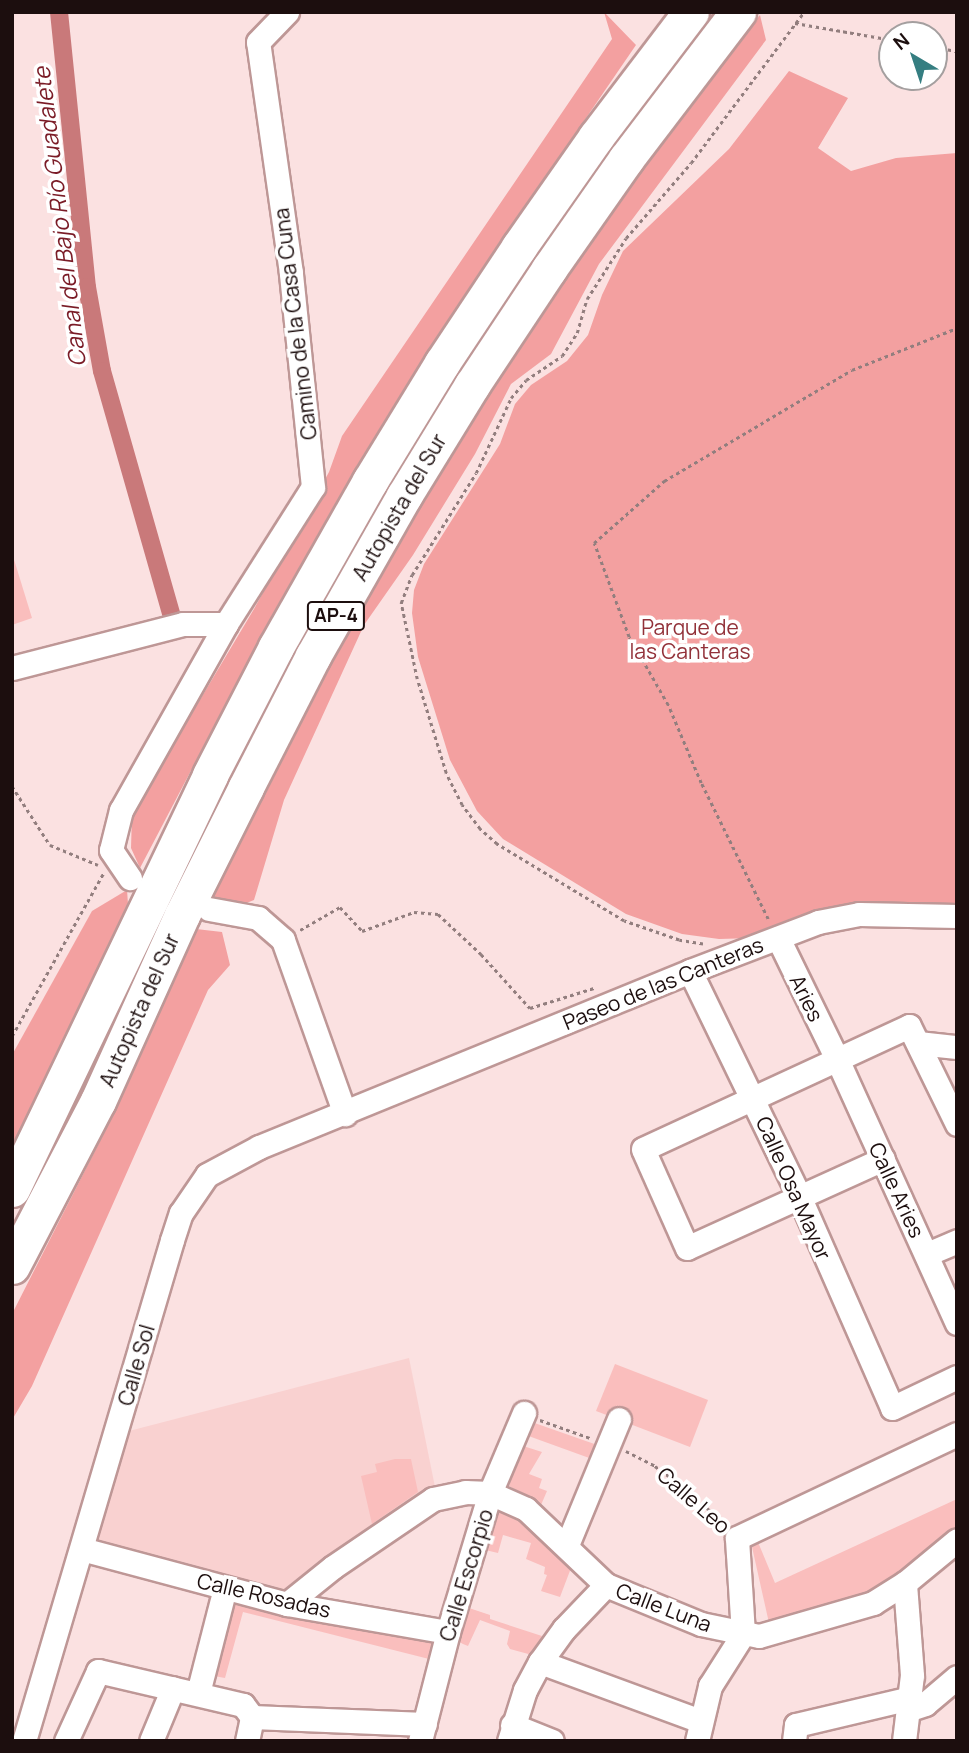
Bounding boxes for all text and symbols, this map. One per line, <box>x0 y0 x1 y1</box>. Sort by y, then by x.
north arrow <box>878 21 948 91</box>
text: N <box>888 27 915 56</box>
water label: Canal del Bajo Río Guadalete <box>27 66 91 368</box>
street label: Camino de la Casa Cuna <box>268 207 322 441</box>
street label: Autopista del Sur <box>347 429 451 585</box>
road number: AP-4 <box>306 600 366 632</box>
park label: Parque de las Canteras <box>629 614 751 664</box>
street label: Autopista del Sur <box>94 929 184 1091</box>
street label: Paseo de las Canteras <box>559 931 767 1035</box>
street label: Aries <box>785 970 829 1026</box>
street label: Calle Osa Mayor <box>751 1112 837 1264</box>
street label: Calle Aries <box>864 1138 930 1242</box>
street label: Calle Sol <box>112 1322 160 1408</box>
street label: Calle Leo <box>652 1461 736 1539</box>
street label: Calle Escorpio <box>434 1506 498 1644</box>
street label: Calle Rosadas <box>195 1567 333 1623</box>
street label: Calle Luna <box>613 1577 715 1637</box>

